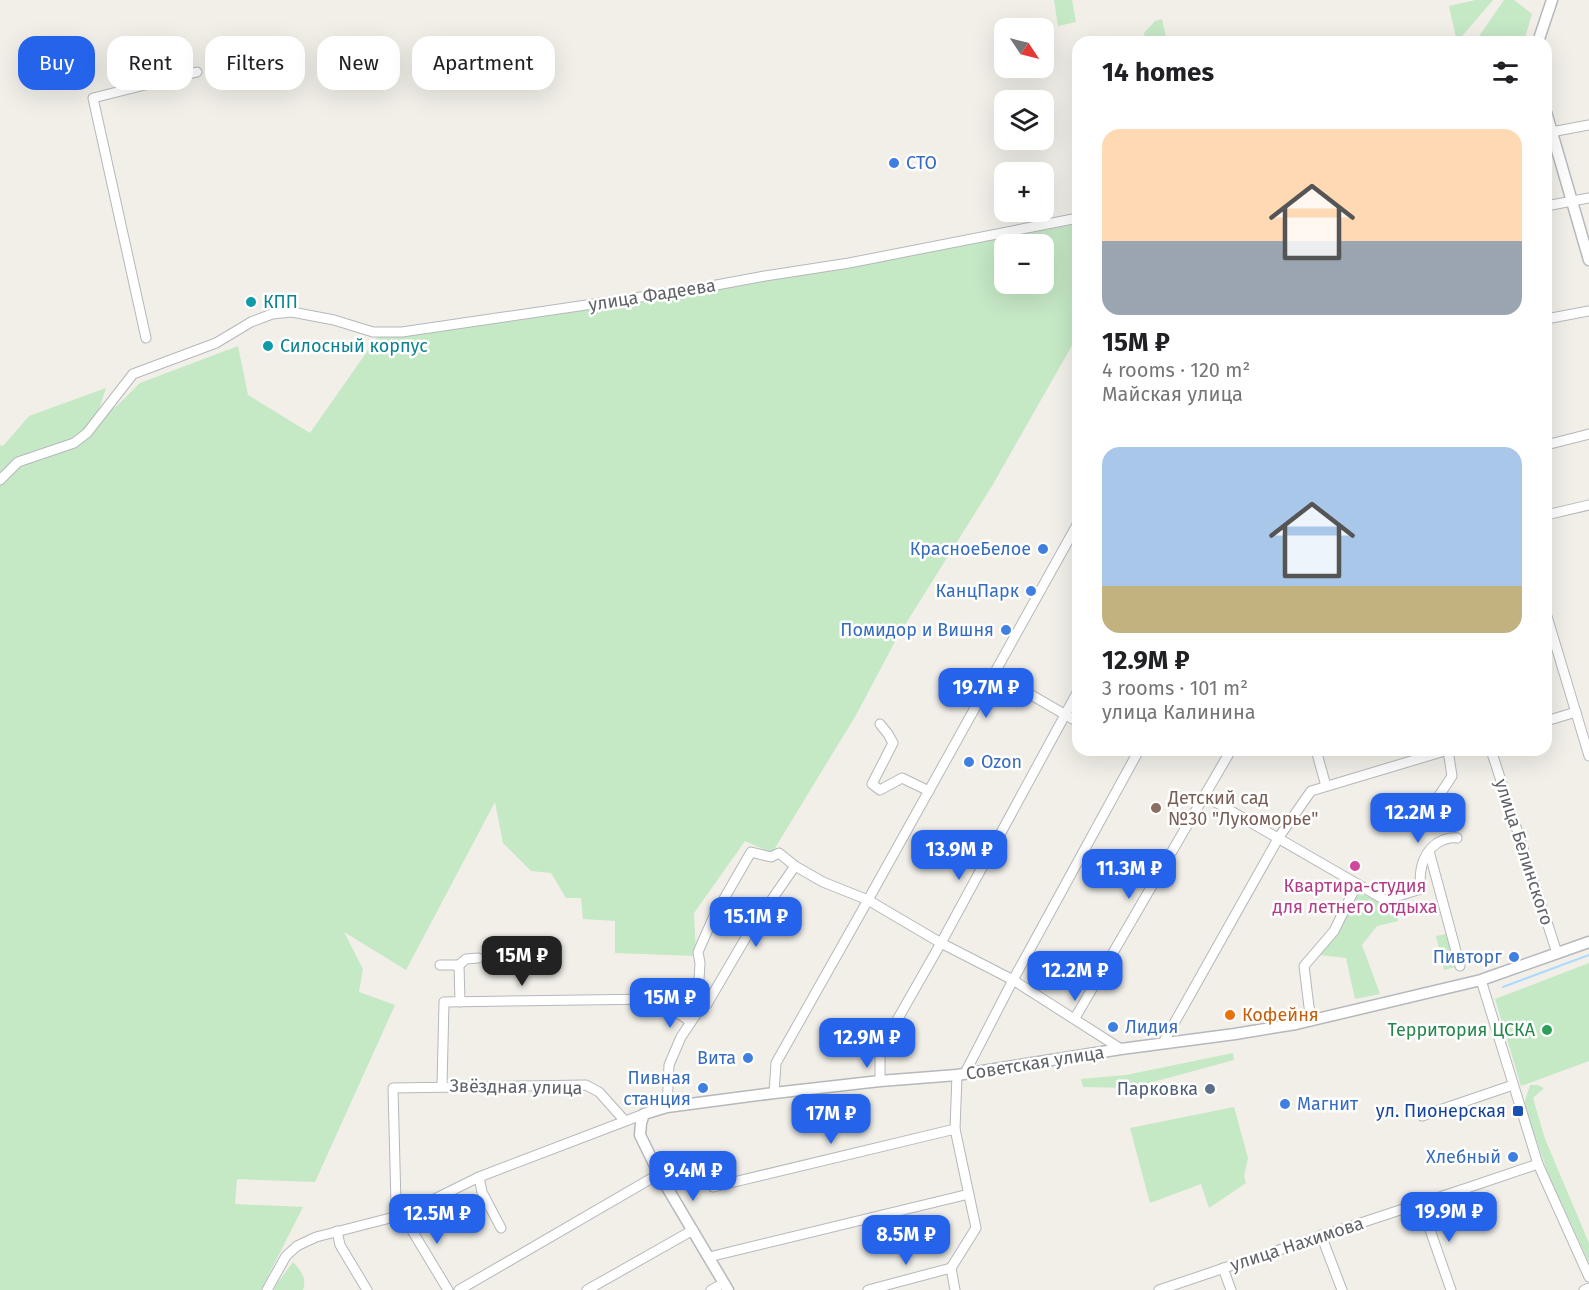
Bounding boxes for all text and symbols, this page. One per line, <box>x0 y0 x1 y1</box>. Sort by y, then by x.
north arrow <box>994 18 1054 78</box>
map controls <box>994 18 1054 294</box>
chip: Buy <box>18 36 95 90</box>
chip: Rent <box>107 36 193 90</box>
chip: Filters <box>205 36 305 90</box>
chip: New <box>317 36 400 90</box>
chip: Apartment <box>412 36 555 90</box>
icon: filters <box>1489 56 1522 89</box>
text: 14 homes <box>1102 57 1214 88</box>
button: layers <box>994 90 1054 150</box>
place label: СТО <box>906 152 937 174</box>
marker: СТО <box>887 156 901 170</box>
button: + <box>994 162 1054 222</box>
icon: home <box>1258 168 1366 276</box>
button: − <box>994 234 1054 294</box>
street label: улица Фадеева <box>587 274 717 316</box>
place label: КПП <box>263 291 298 313</box>
marker: КПП <box>244 295 258 309</box>
text: 15M ₽ <box>1102 327 1170 358</box>
place label: Силосный корпус <box>280 335 428 357</box>
marker: Силосный корпус <box>261 339 275 353</box>
text: 4 rooms · 120 m² <box>1102 358 1250 382</box>
text: Майская улица <box>1102 382 1243 406</box>
icon: home <box>1258 486 1366 594</box>
place label: КрасноеБелое <box>910 538 1031 560</box>
marker: КрасноеБелое <box>1036 542 1050 556</box>
place label: КанцПарк <box>936 580 1020 602</box>
marker: КанцПарк <box>1024 584 1038 598</box>
place label: Помидор и Вишня <box>840 619 994 641</box>
marker: Помидор и Вишня <box>999 623 1013 637</box>
text: 12.9M ₽ <box>1102 645 1190 676</box>
pin: 19.7M ₽ <box>931 668 1041 719</box>
text: 19.7M ₽ <box>953 675 1020 699</box>
text: 3 rooms · 101 m² <box>1102 676 1248 700</box>
text: улица Калинина <box>1102 700 1256 724</box>
place label: Ozon <box>981 751 1022 773</box>
marker: Ozon <box>962 755 976 769</box>
street label: улица Белинского <box>1490 776 1558 928</box>
place label: Детский сад №30 "Лукоморье" <box>1167 787 1318 830</box>
pin: 12.2M ₽ <box>1363 793 1473 844</box>
text: 12.2M ₽ <box>1384 800 1452 824</box>
marker: Детский сад №30 "Лукоморье" <box>1149 801 1163 815</box>
pin: 13.9M ₽ <box>904 830 1014 881</box>
text: 13.9M ₽ <box>925 837 993 861</box>
pin: 11.3M ₽ <box>1074 849 1184 900</box>
text: 11.3M ₽ <box>1096 856 1162 880</box>
marker: Квартира-студия для летнего отдыха <box>1348 859 1362 873</box>
place label: Квартира-студия для летнего отдыха <box>1273 875 1437 918</box>
pin: 15.1M ₽ <box>701 897 811 948</box>
text: 15.1M ₽ <box>724 904 788 928</box>
pin: 15M ₽ <box>480 936 564 987</box>
text: 15M ₽ <box>496 943 548 967</box>
place label: Пивторг <box>1433 946 1502 968</box>
marker: Пивторг <box>1507 950 1521 964</box>
pin: 12.2M ₽ <box>1020 951 1130 1002</box>
text: 12.2M ₽ <box>1041 958 1109 982</box>
pin: 15M ₽ <box>628 978 712 1029</box>
text: 15M ₽ <box>644 985 696 1009</box>
place label: Кофейня <box>1242 1004 1319 1026</box>
marker: Кофейня <box>1223 1008 1237 1022</box>
place label: Лидия <box>1125 1016 1178 1038</box>
pin: 12.9M ₽ <box>812 1018 922 1069</box>
place label: Территория ЦСКА <box>1388 1019 1536 1041</box>
marker: Лидия <box>1106 1020 1120 1034</box>
marker: Территория ЦСКА <box>1540 1023 1554 1037</box>
text: 12.9M ₽ <box>833 1025 901 1049</box>
street label: Советская улица <box>964 1041 1106 1085</box>
place label: Вита <box>697 1047 736 1069</box>
marker: Вита <box>741 1051 755 1065</box>
place label: Пивная станция <box>623 1067 691 1110</box>
street label: Звёздная улица <box>449 1075 583 1099</box>
place label: Парковка <box>1117 1078 1198 1100</box>
marker: Пивная станция <box>696 1081 710 1095</box>
marker: Парковка <box>1203 1082 1217 1096</box>
place label: Магнит <box>1297 1093 1359 1115</box>
pin: 17M ₽ <box>789 1094 873 1145</box>
marker: Магнит <box>1278 1097 1292 1111</box>
place label: ул. Пионерская <box>1376 1100 1506 1122</box>
text: 17M ₽ <box>806 1101 857 1125</box>
marker: ул. Пионерская <box>1511 1104 1525 1118</box>
place label: Хлебный <box>1426 1146 1501 1168</box>
marker: Хлебный <box>1506 1150 1520 1164</box>
pin: 9.4M ₽ <box>644 1151 742 1202</box>
text: 9.4M ₽ <box>663 1158 723 1182</box>
pin: 19.9M ₽ <box>1394 1192 1504 1243</box>
pin: 12.5M ₽ <box>382 1194 492 1245</box>
text: 19.9M ₽ <box>1415 1199 1483 1223</box>
text: 12.5M ₽ <box>403 1201 471 1225</box>
street label: улица Нахимова <box>1228 1212 1366 1276</box>
pin: 8.5M ₽ <box>857 1215 955 1266</box>
text: 8.5M ₽ <box>876 1222 936 1246</box>

